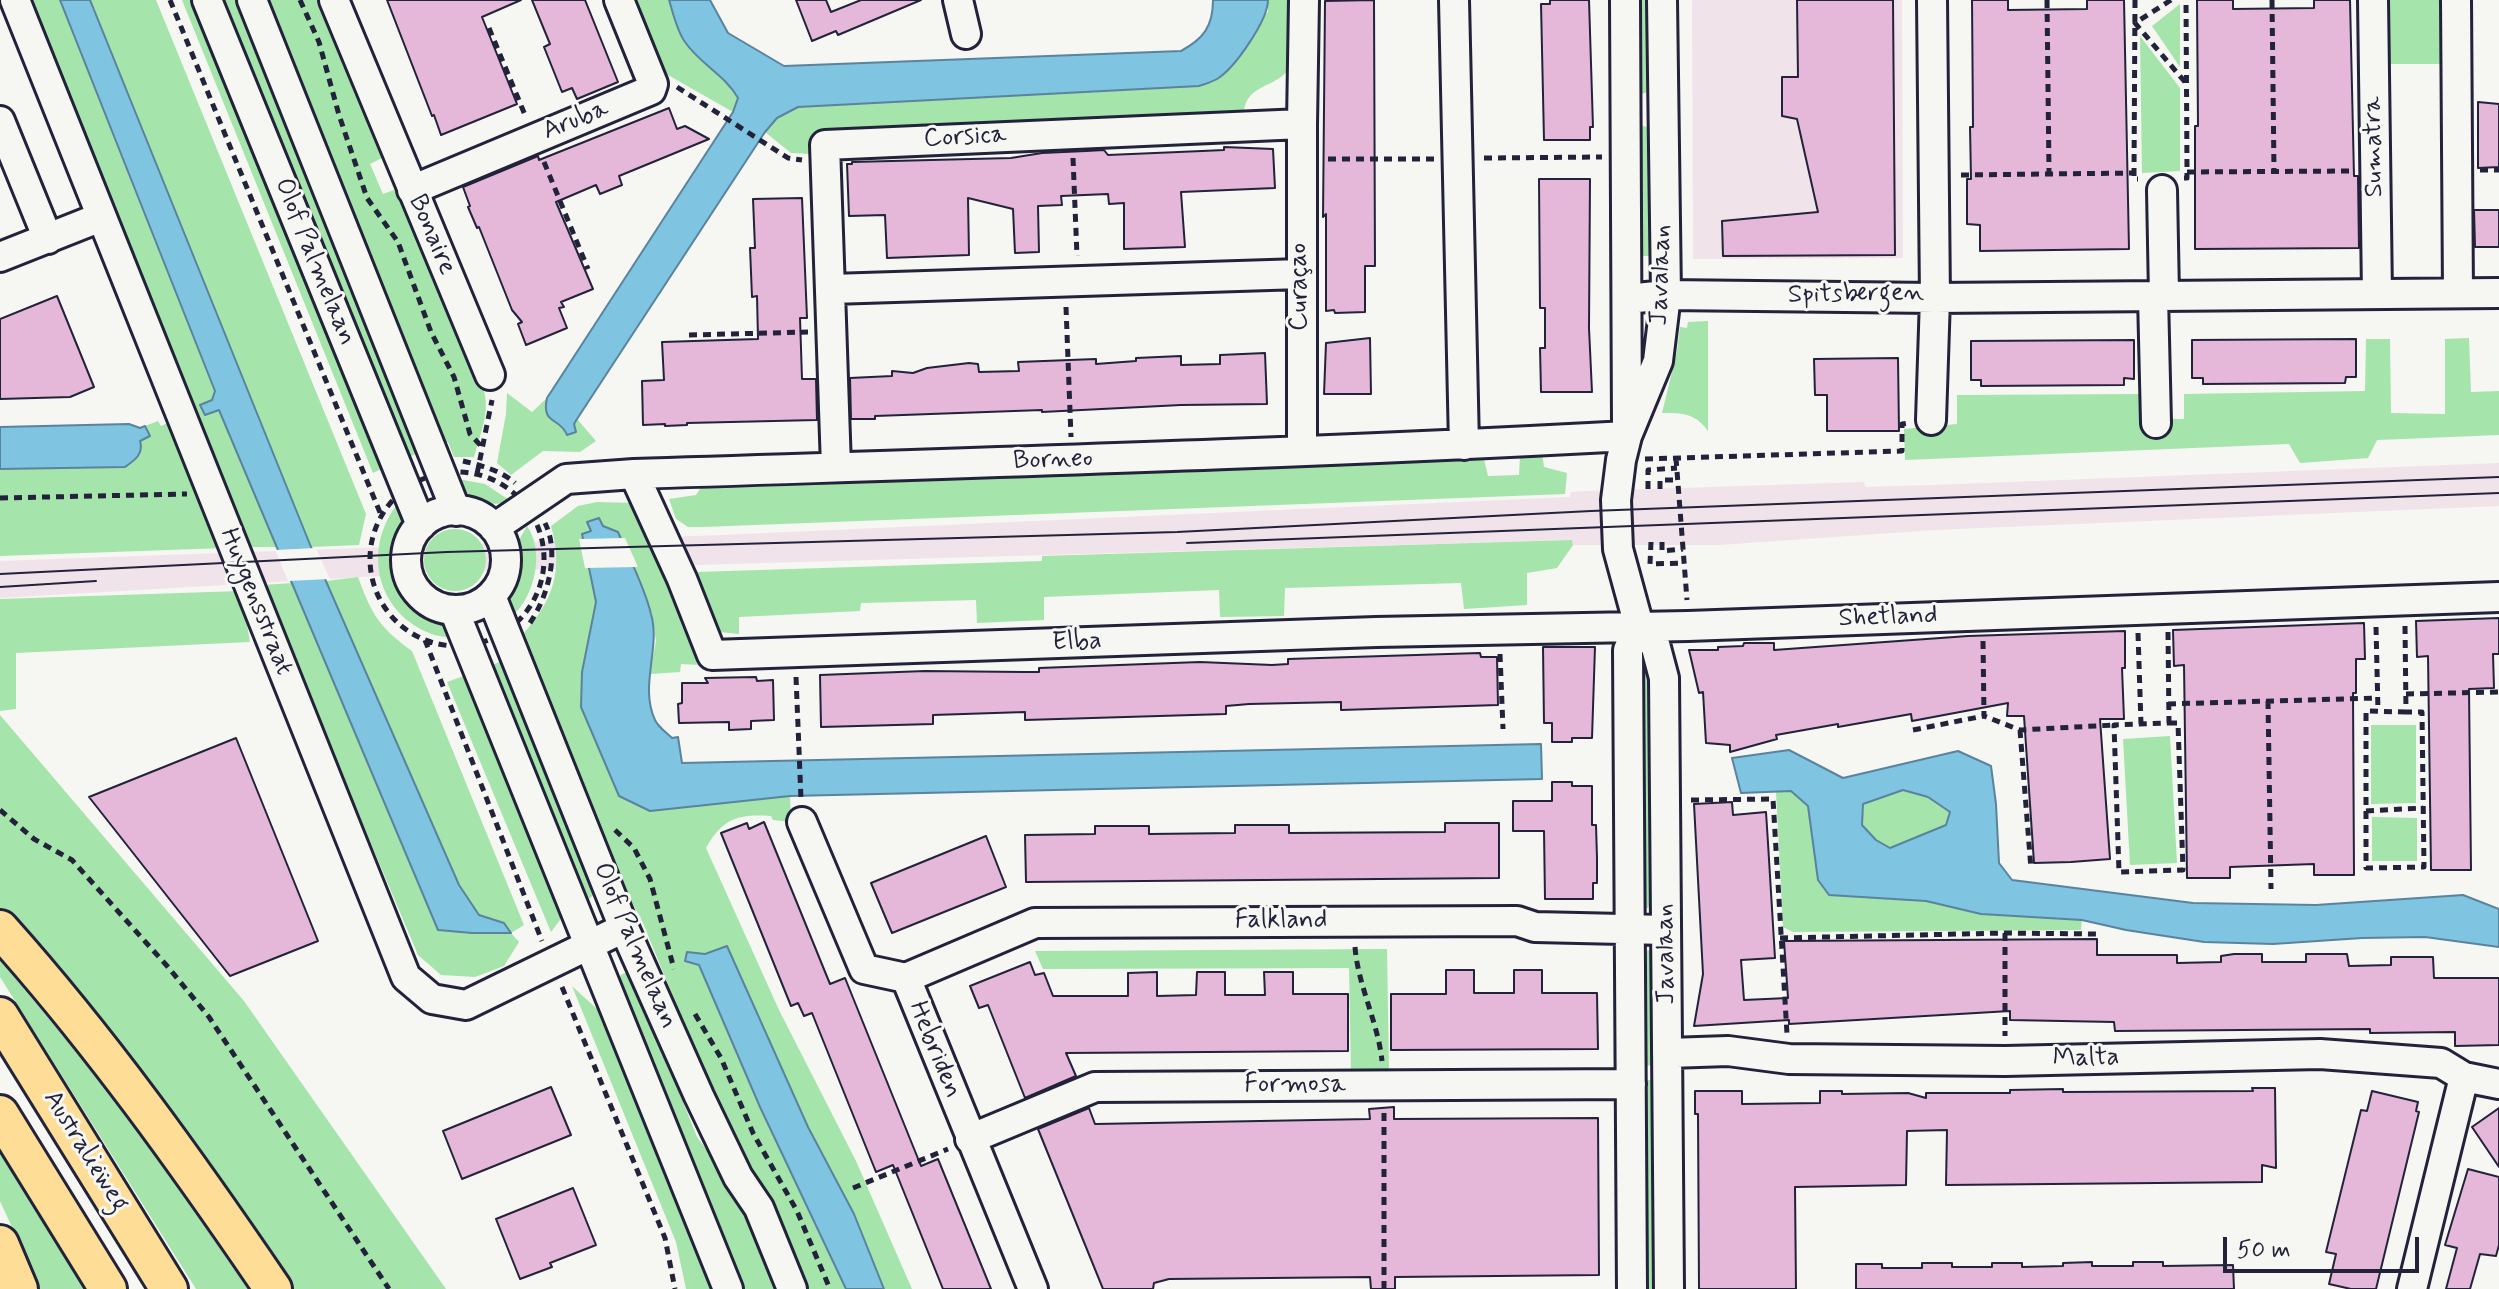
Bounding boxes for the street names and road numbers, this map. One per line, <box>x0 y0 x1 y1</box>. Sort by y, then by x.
street label: Aruba <box>539 94 613 148</box>
street label: Sumatra <box>2359 96 2391 198</box>
street label: Corsica <box>923 120 1007 156</box>
street label: Olof Palmelaan <box>266 174 362 350</box>
street label: Bonaire <box>400 190 462 280</box>
street label: Javalaan <box>1645 224 1679 326</box>
street label: Curaçao <box>1285 243 1317 331</box>
street label: Spitsbergen <box>1788 278 1924 312</box>
street label: Borneo <box>1013 444 1093 478</box>
street label: Huygensstraat <box>211 524 299 680</box>
street label: Shetland <box>1838 601 1938 635</box>
street label: Elba <box>1052 627 1102 659</box>
street label: Olof Palmelaan <box>585 858 683 1034</box>
street label: Javalaan <box>1651 903 1683 1005</box>
street label: Falkland <box>1235 906 1327 938</box>
street label: Hebriden <box>901 997 967 1103</box>
street label: Malta <box>2052 1043 2120 1075</box>
street label: Formosa <box>1244 1070 1346 1102</box>
street label: Australiëweg <box>35 1085 135 1219</box>

